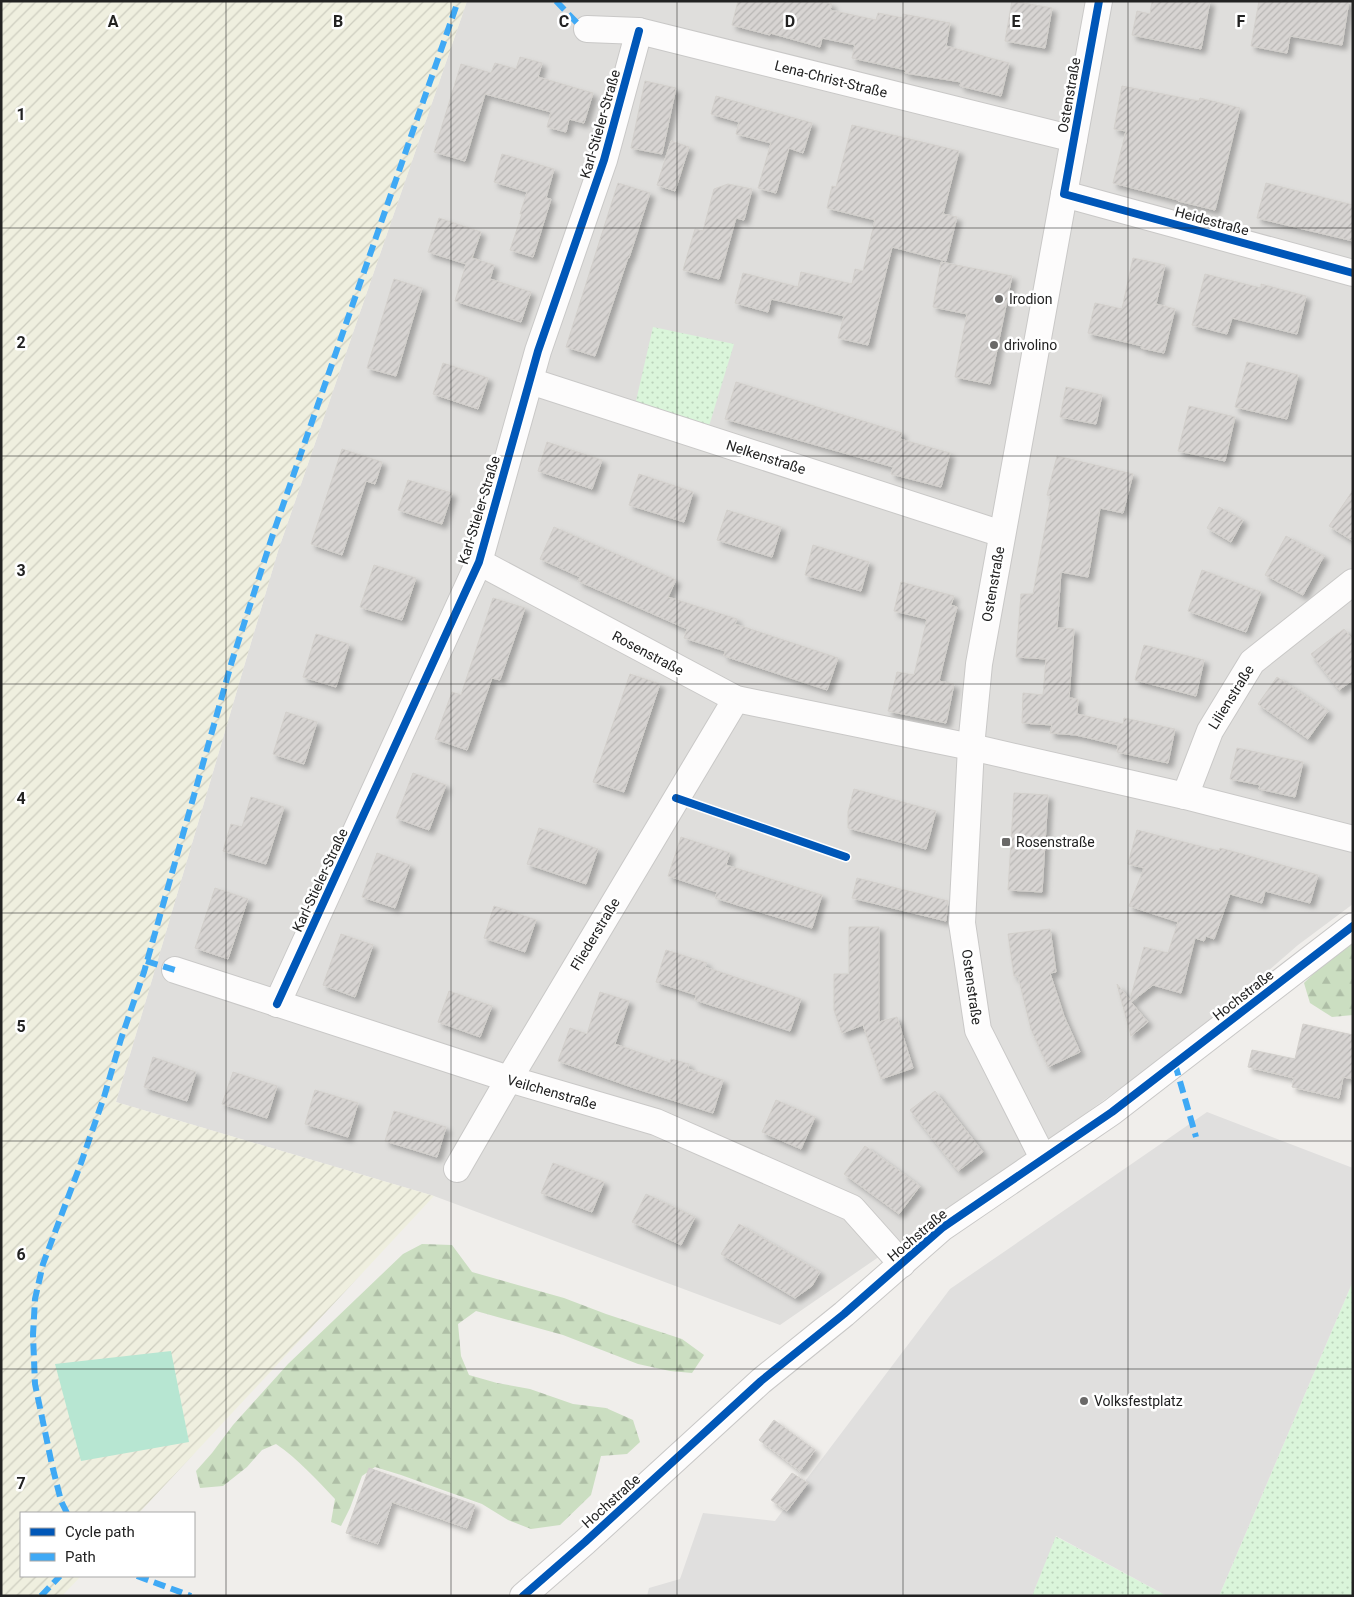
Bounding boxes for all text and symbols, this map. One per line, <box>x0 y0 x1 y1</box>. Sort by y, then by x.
text: A <box>108 12 119 31</box>
text: B <box>333 12 343 31</box>
text: C <box>559 12 569 31</box>
text: D <box>785 12 795 31</box>
text: E <box>1012 12 1021 31</box>
text: F <box>1237 12 1246 31</box>
street label: Ostenstraße <box>1055 56 1083 134</box>
street label: Lena-Christ-Straße <box>773 57 889 101</box>
street label: Karl-Stieler-Straße <box>577 68 623 180</box>
text: 1 <box>16 105 26 124</box>
street label: Heidestraße <box>1173 203 1251 239</box>
place label: Irodion <box>1009 291 1052 307</box>
marker: Irodion <box>993 293 1005 305</box>
text: 2 <box>16 333 26 352</box>
place label: drivolino <box>1004 337 1057 353</box>
marker: drivolino <box>988 339 1000 351</box>
street label: Nelkenstraße <box>724 437 808 477</box>
street label: Karl-Stieler-Straße <box>455 454 503 566</box>
street label: Ostenstraße <box>979 545 1007 623</box>
text: 3 <box>16 561 26 580</box>
street label: Rosenstraße <box>610 627 686 679</box>
street label: Lilienstraße <box>1205 662 1257 732</box>
text: 4 <box>16 789 26 808</box>
street label: Karl-Stieler-Straße <box>289 826 351 934</box>
place label: Rosenstraße <box>1016 834 1095 850</box>
marker: Rosenstraße <box>1000 836 1012 848</box>
street label: Fliederstraße <box>567 895 623 973</box>
street label: Ostenstraße <box>959 948 985 1026</box>
street label: Hochstraße <box>1209 966 1277 1024</box>
text: 5 <box>16 1017 26 1036</box>
street label: Veilchenstraße <box>505 1072 599 1112</box>
street label: Hochstraße <box>884 1206 950 1264</box>
text: 6 <box>16 1245 26 1264</box>
place label: Volksfestplatz <box>1094 1393 1183 1409</box>
marker: Volksfestplatz <box>1078 1395 1090 1407</box>
street label: Hochstraße <box>579 1471 643 1531</box>
text: 7 <box>16 1474 26 1493</box>
legend <box>20 1512 195 1577</box>
text: Cycle path <box>65 1523 135 1541</box>
text: Path <box>65 1548 96 1566</box>

